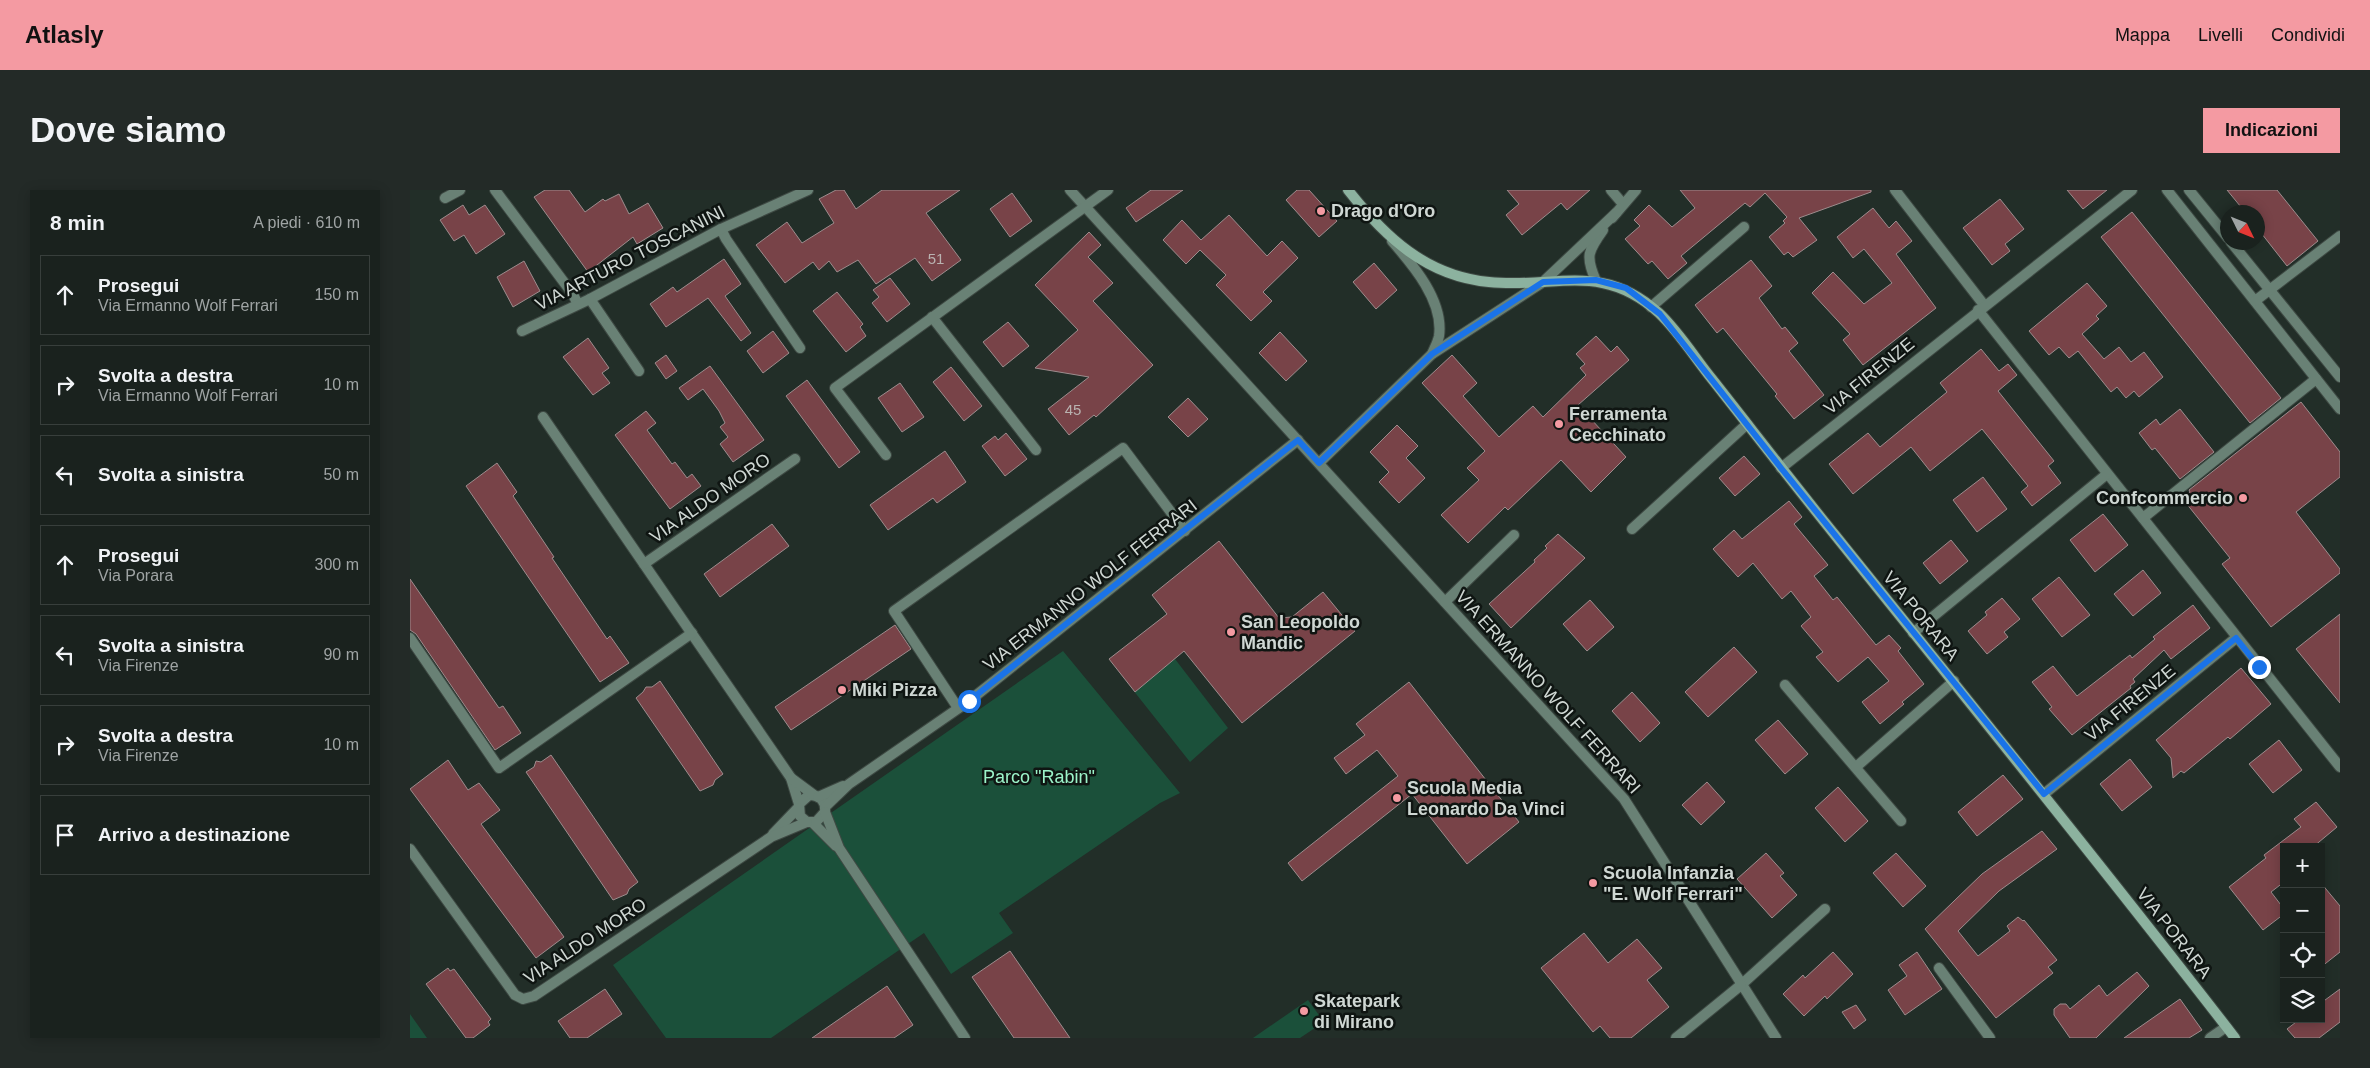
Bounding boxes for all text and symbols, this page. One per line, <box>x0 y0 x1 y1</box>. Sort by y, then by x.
text: Atlasly <box>25 21 104 48</box>
text: Mappa <box>2115 25 2170 45</box>
text: Livelli <box>2198 25 2243 45</box>
text: Condividi <box>2271 25 2345 45</box>
button: Indicazioni <box>2203 108 2340 153</box>
text: Dove siamo <box>30 110 226 149</box>
street label: VIA ARTURO TOSCANINI <box>532 201 728 315</box>
place label: Drago d'Oro <box>1331 201 1435 221</box>
marker: Drago d'Oro <box>1315 205 1327 217</box>
north arrow <box>2220 205 2265 250</box>
text: 8 min <box>50 211 105 234</box>
text: A piedi · 610 m <box>253 214 360 231</box>
house number: 51 <box>928 250 944 267</box>
text: Prosegui <box>98 275 179 296</box>
icon: ahead <box>51 281 79 309</box>
text: 150 m <box>315 286 359 303</box>
text: Via Ermanno Wolf Ferrari <box>98 297 278 314</box>
street label: VIA FIRENZE <box>1820 334 1918 418</box>
text: Svolta a destra <box>98 365 233 386</box>
icon: right <box>51 371 79 399</box>
text: 10 m <box>323 376 359 393</box>
text: Via Ermanno Wolf Ferrari <box>98 387 278 404</box>
house number: 45 <box>1065 401 1081 418</box>
place label: Ferramenta Cecchinato <box>1569 404 1668 445</box>
marker: Ferramenta Cecchinato <box>1553 418 1565 430</box>
street label: VIA ALDO MORO <box>646 449 774 547</box>
icon: left <box>51 461 79 489</box>
text: Svolta a sinistra <box>98 464 244 485</box>
text: 50 m <box>323 466 359 483</box>
place label: Confcommercio <box>2096 488 2233 508</box>
marker: Confcommercio <box>2237 492 2249 504</box>
street label: VIA ERMANNO WOLF FERRARI <box>979 495 1201 675</box>
text: Prosegui <box>98 545 179 566</box>
icon: ahead <box>51 551 79 579</box>
text: 300 m <box>315 556 359 573</box>
text: Via Porara <box>98 567 173 584</box>
street label: VIA PORARA <box>1879 567 1963 665</box>
street label: VIA ERMANNO WOLF FERRARI <box>1452 586 1644 798</box>
place label: San Leopoldo Mandic <box>1241 612 1360 653</box>
marker: San Leopoldo Mandic <box>1225 626 1237 638</box>
text: Svolta a sinistra <box>98 635 244 656</box>
icon: left <box>51 641 79 669</box>
text: 90 m <box>323 646 359 663</box>
route end <box>2248 656 2271 679</box>
text: Via Firenze <box>98 657 179 674</box>
street label: VIA FIRENZE <box>2081 661 2179 745</box>
place label: Miki Pizza <box>852 680 938 700</box>
marker: Miki Pizza <box>836 684 848 696</box>
route start <box>958 690 981 713</box>
text: Svolta a destra <box>98 725 233 746</box>
icon: right <box>51 731 79 759</box>
text: 10 m <box>323 736 359 753</box>
text: Via Firenze <box>98 747 179 764</box>
park label: Parco "Rabin" <box>983 767 1095 787</box>
place label: Scuola Media Leonardo Da Vinci <box>1407 778 1565 819</box>
marker: Scuola Media Leonardo Da Vinci <box>1391 792 1403 804</box>
icon: arrive <box>51 821 79 849</box>
text: Arrivo a destinazione <box>98 824 290 845</box>
map controls <box>2280 843 2325 1023</box>
button: + <box>2280 843 2325 888</box>
place label: Scuola Infanzia "E. Wolf Ferrari" <box>1603 863 1743 904</box>
marker: Scuola Infanzia "E. Wolf Ferrari" <box>1587 877 1599 889</box>
street label: VIA PORARA <box>2133 884 2215 982</box>
button: − <box>2280 888 2325 933</box>
street label: VIA ALDO MORO <box>520 894 650 988</box>
button: locate <box>2280 933 2325 978</box>
button: layers <box>2280 978 2325 1023</box>
place label: Skatepark di Mirano <box>1314 991 1401 1032</box>
marker: Skatepark di Mirano <box>1298 1005 1310 1017</box>

